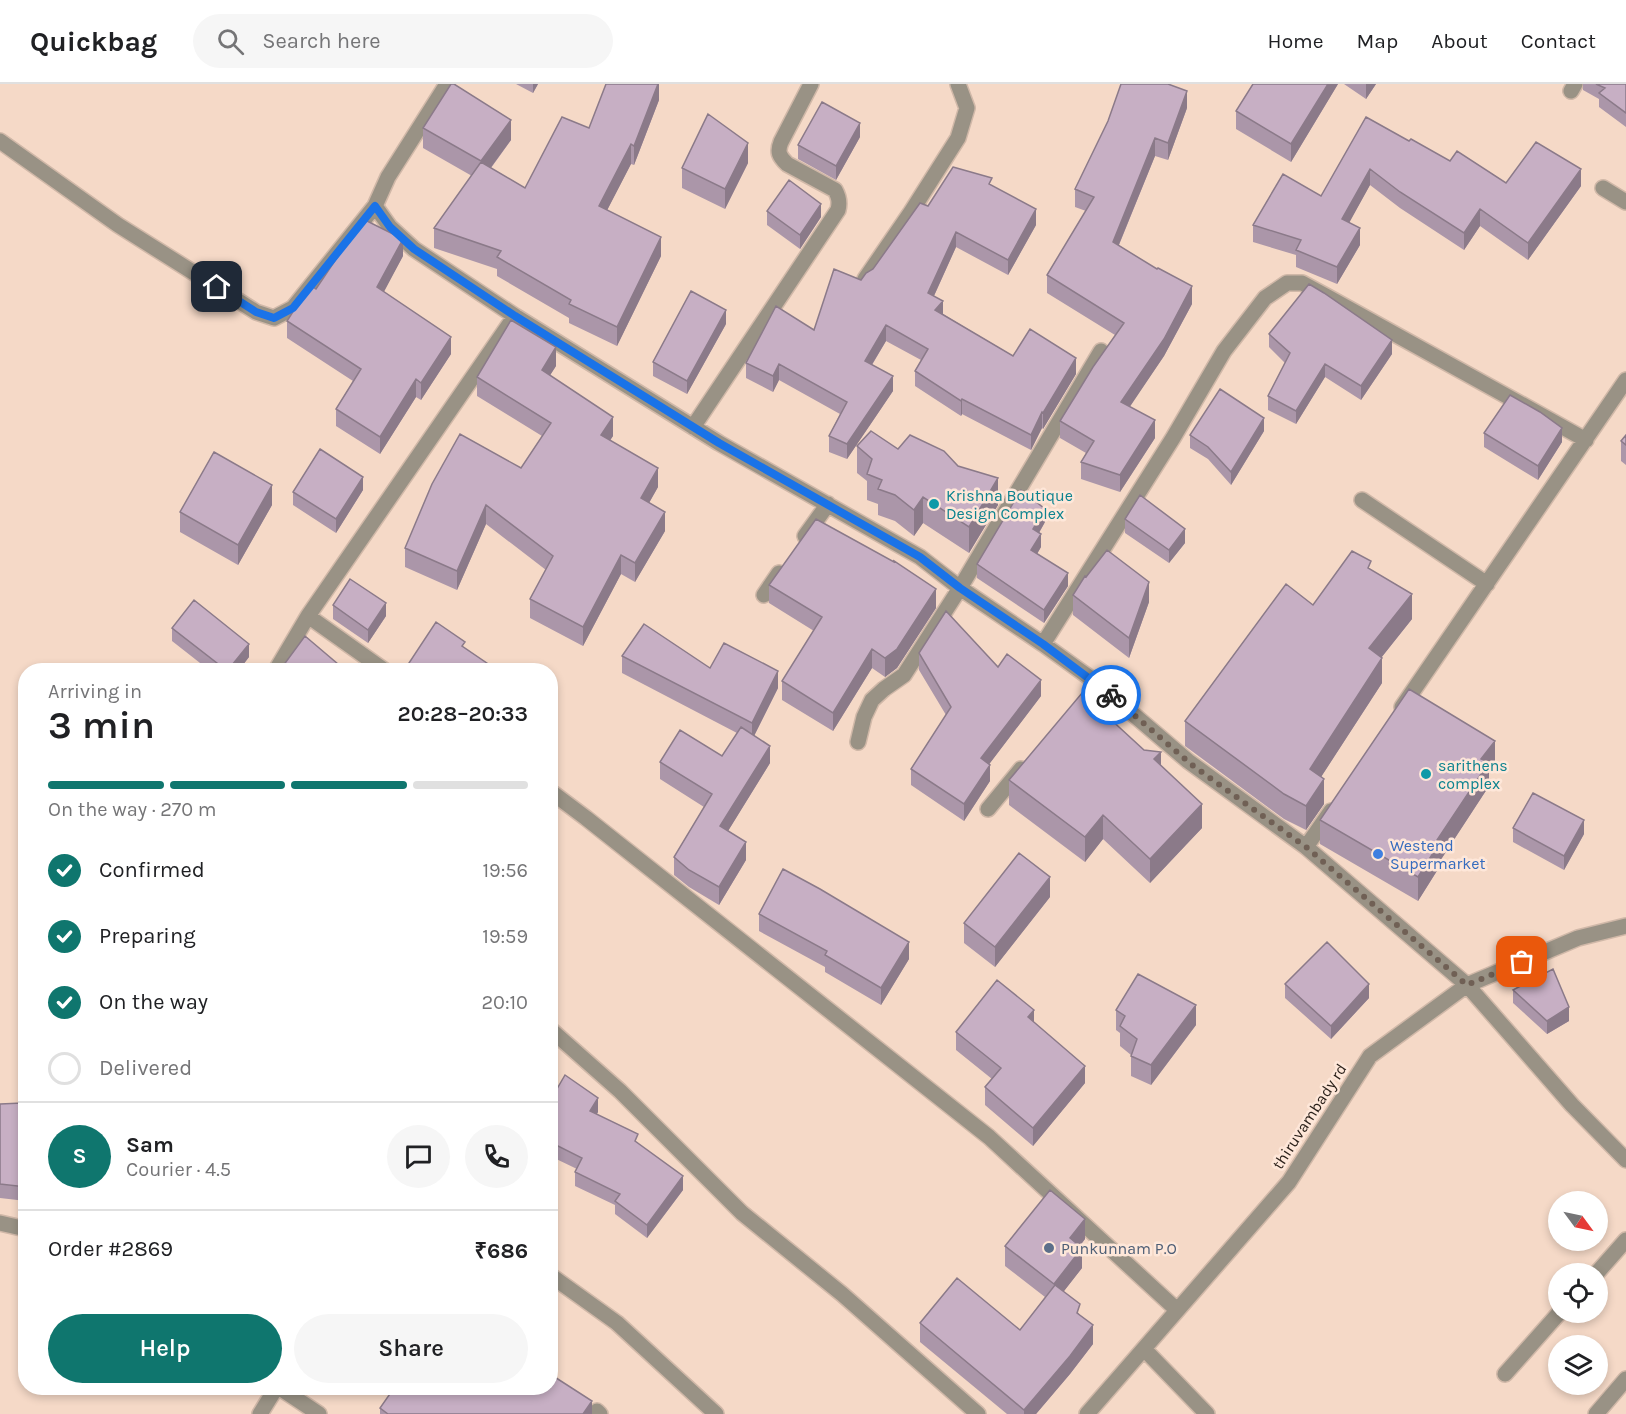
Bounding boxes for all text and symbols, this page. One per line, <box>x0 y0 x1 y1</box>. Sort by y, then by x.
search box <box>193 14 613 68</box>
text: Quickbag <box>30 25 157 58</box>
icon: search <box>214 25 247 58</box>
text: Search here <box>262 28 381 54</box>
text: Home <box>1268 29 1324 53</box>
text: Map <box>1357 29 1398 53</box>
text: About <box>1431 29 1488 53</box>
text: Contact <box>1521 29 1596 53</box>
pin <box>191 261 242 312</box>
icon: home <box>200 270 233 303</box>
place label: Krishna Boutique Design Complex <box>946 486 1073 523</box>
marker: Krishna Boutique Design Complex <box>927 497 941 511</box>
courier <box>1081 665 1141 725</box>
icon: bike <box>1095 679 1128 712</box>
text: Arriving in <box>48 680 142 703</box>
text: 20:28–20:33 <box>398 701 528 727</box>
text: 3 min <box>48 702 155 748</box>
place label: sarithens complex <box>1438 756 1508 793</box>
marker: sarithens complex <box>1419 767 1433 781</box>
text: On the way · 270 m <box>48 798 217 821</box>
place label: Westend Supermarket <box>1390 836 1486 873</box>
marker: Westend Supermarket <box>1371 847 1385 861</box>
icon: check <box>48 854 81 887</box>
text: Confirmed <box>99 857 205 883</box>
text: 19:56 <box>482 859 528 882</box>
icon: check <box>48 920 81 953</box>
text: Preparing <box>99 923 196 949</box>
text: 19:59 <box>482 925 528 948</box>
pin <box>1496 936 1547 987</box>
icon: bag <box>1505 945 1538 978</box>
icon: check <box>48 986 81 1019</box>
text: On the way <box>99 989 208 1015</box>
text: 20:10 <box>481 991 528 1014</box>
text: Delivered <box>99 1055 192 1081</box>
street label: thiruvambady rd <box>1268 1060 1351 1173</box>
button: chat <box>387 1125 450 1188</box>
button: phone <box>465 1125 528 1188</box>
text: Sam <box>126 1132 174 1158</box>
text: S <box>72 1143 87 1169</box>
text: Courier · 4.5 <box>126 1158 231 1181</box>
north arrow <box>1548 1191 1608 1251</box>
map controls <box>1548 1191 1608 1395</box>
text: Order #2869 <box>48 1236 173 1262</box>
text: ₹686 <box>474 1238 528 1264</box>
place label: Punkunnam P.O <box>1061 1239 1177 1258</box>
marker: Punkunnam P.O <box>1042 1241 1056 1255</box>
button: locate <box>1548 1263 1608 1323</box>
button: Help <box>48 1314 282 1383</box>
button: Share <box>294 1314 528 1383</box>
button: layers <box>1548 1335 1608 1395</box>

